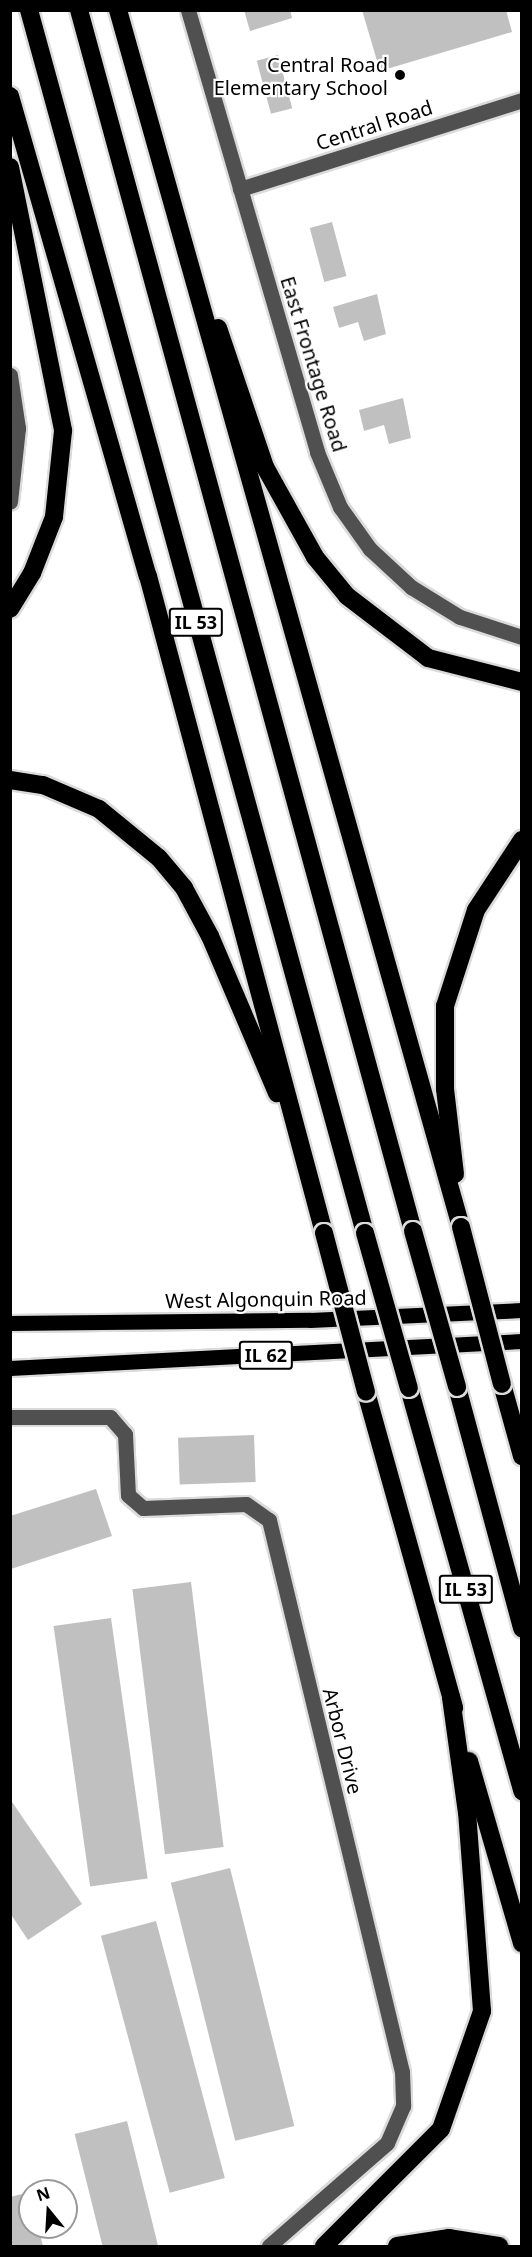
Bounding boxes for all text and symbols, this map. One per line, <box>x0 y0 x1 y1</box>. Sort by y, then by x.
place label: Central Road Elementary School <box>214 52 388 99</box>
marker: Central Road Elementary School <box>393 68 407 82</box>
street label: Central Road <box>313 95 435 155</box>
street label: East Frontage Road <box>276 273 352 455</box>
road number: IL 53 <box>168 607 224 637</box>
street label: West Algonquin Road <box>165 1285 367 1313</box>
road number: IL 62 <box>238 1340 294 1370</box>
road number: IL 53 <box>438 1574 494 1604</box>
street label: Arbor Drive <box>318 1686 368 1796</box>
north arrow <box>18 2179 78 2239</box>
text: N <box>33 2181 53 2206</box>

